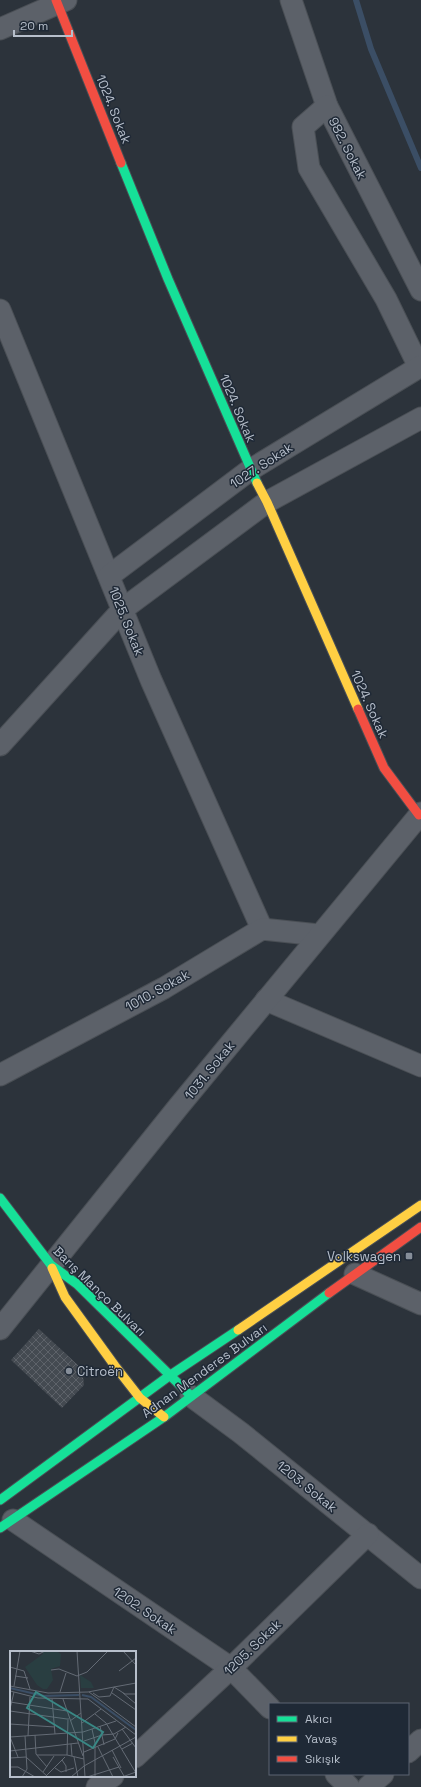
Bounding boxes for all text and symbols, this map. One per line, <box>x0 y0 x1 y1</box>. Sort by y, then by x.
scale bar <box>14 12 72 38</box>
text: 20 m <box>20 18 48 34</box>
street label: 1024. Sokak <box>92 72 135 146</box>
street label: 982. Sokak <box>325 114 370 182</box>
street label: 1024. Sokak <box>215 371 260 445</box>
street label: 1027. Sokak <box>227 439 296 492</box>
street label: 1025. Sokak <box>105 584 148 658</box>
street label: 1024. Sokak <box>347 667 392 741</box>
street label: 1010. Sokak <box>122 966 192 1015</box>
street label: 1031. Sokak <box>181 1038 238 1103</box>
street label: Barış Manço Bulvarı <box>50 1243 150 1340</box>
place label: Volkswagen <box>327 1248 401 1265</box>
marker: Volkswagen <box>404 1251 414 1261</box>
street label: Adnan Menderes Bulvarı <box>138 1319 270 1422</box>
place label: Citroën <box>77 1363 123 1380</box>
marker: Citroën <box>64 1366 74 1376</box>
street label: 1203. Sokak <box>273 1457 340 1516</box>
street label: 1202. Sokak <box>110 1583 180 1638</box>
street label: 1205. Sokak <box>220 1616 284 1679</box>
inset map <box>10 1651 136 1777</box>
legend <box>269 1703 409 1775</box>
text: Akıcı <box>305 1711 332 1727</box>
text: Yavaş <box>305 1731 337 1747</box>
text: Sıkışık <box>305 1751 341 1767</box>

